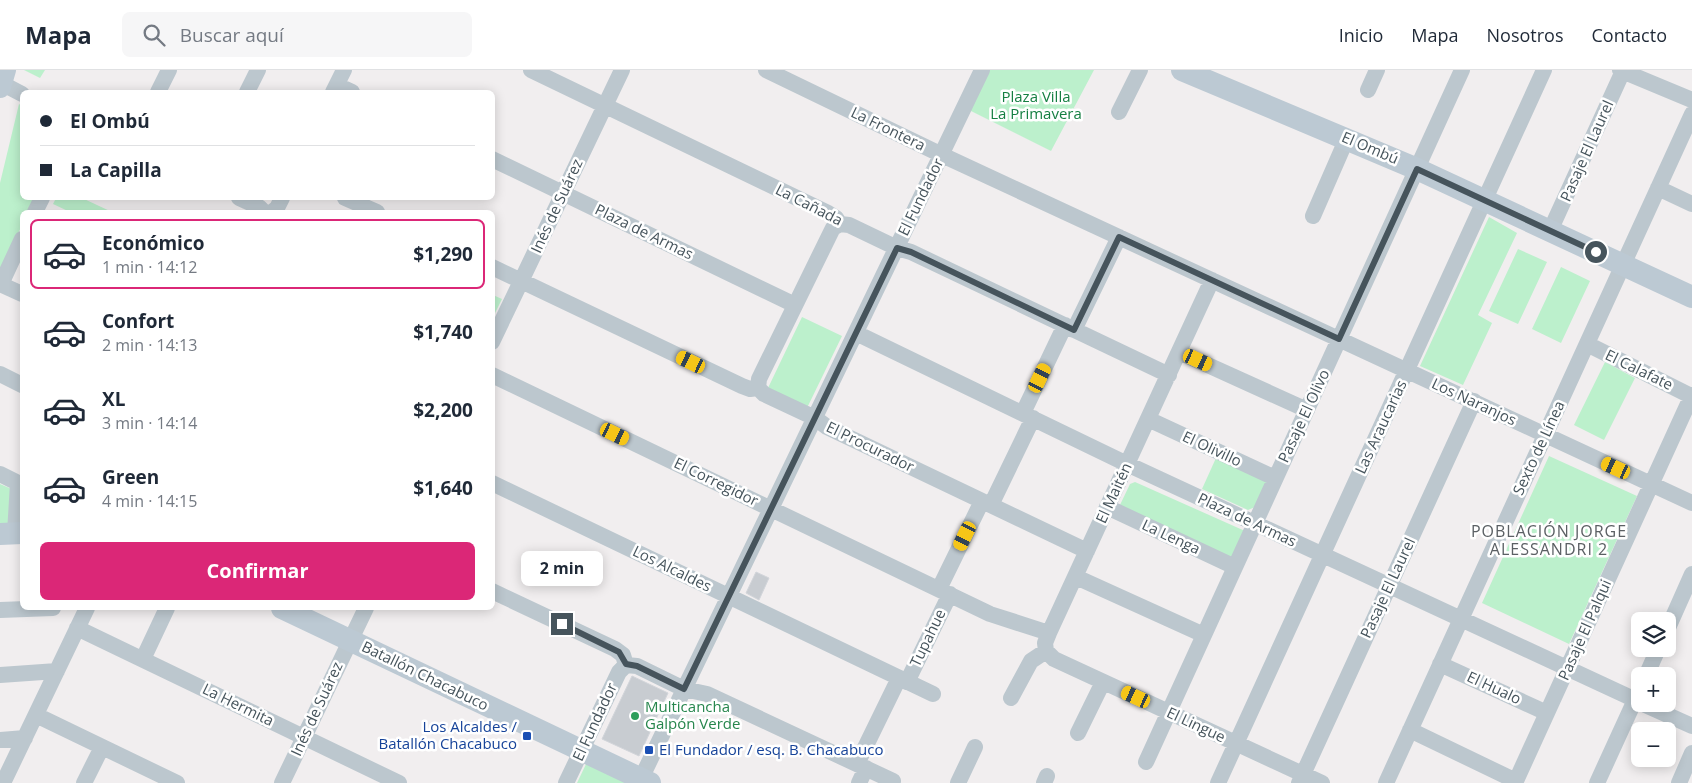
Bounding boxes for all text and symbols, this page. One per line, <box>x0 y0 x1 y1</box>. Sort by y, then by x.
search box <box>122 12 472 57</box>
text: Mapa <box>25 18 92 51</box>
icon: search <box>140 21 168 49</box>
text: Buscar aquí <box>180 22 284 48</box>
text: Inicio <box>1339 23 1383 47</box>
text: Mapa <box>1411 23 1459 47</box>
text: Nosotros <box>1487 23 1564 47</box>
text: Contacto <box>1592 23 1667 47</box>
park label: Plaza Villa La Primavera <box>990 86 1082 123</box>
street label: Pasaje El Laurel <box>1555 97 1617 204</box>
street label: La Frontera <box>848 101 929 155</box>
text: El Ombú <box>70 108 150 134</box>
street label: El Ombú <box>1339 126 1402 168</box>
street label: El Fundador <box>893 154 948 239</box>
street label: Inés de Suárez <box>526 155 587 256</box>
text: La Capilla <box>70 157 162 183</box>
street label: La Cañada <box>772 179 846 230</box>
street label: Plaza de Armas <box>592 199 697 264</box>
text: Económico <box>102 230 204 256</box>
icon: car <box>42 232 87 277</box>
text: $1,290 <box>413 241 473 267</box>
route start <box>1585 241 1607 263</box>
text: 1 min · 14:12 <box>102 256 197 278</box>
text: Confort <box>102 308 174 334</box>
icon: car <box>42 310 87 355</box>
text: $1,740 <box>413 319 473 345</box>
text: 2 min · 14:13 <box>102 334 197 356</box>
street label: El Calafate <box>1602 344 1677 394</box>
car <box>1181 347 1214 373</box>
car <box>674 349 707 375</box>
car <box>1026 361 1053 395</box>
street label: Pasaje El Olivo <box>1273 366 1333 465</box>
street label: Los Naranjos <box>1429 373 1520 429</box>
street label: Las Araucarias <box>1350 376 1411 477</box>
text: XL <box>102 386 125 412</box>
icon: car <box>42 388 87 433</box>
text: $2,200 <box>413 397 473 423</box>
street label: Sexto de Línea <box>1508 397 1569 498</box>
text: 3 min · 14:14 <box>102 412 197 434</box>
street label: El Procurador <box>823 416 918 476</box>
car <box>598 421 631 447</box>
street label: El Olivillo <box>1180 426 1245 470</box>
street label: El Corregidor <box>671 452 762 510</box>
car <box>1599 455 1632 481</box>
street label: El Maitén <box>1090 459 1136 526</box>
text: Green <box>102 464 159 490</box>
icon: car <box>42 466 87 511</box>
text: $1,640 <box>413 475 473 501</box>
street label: Plaza de Armas <box>1195 487 1300 551</box>
text: 4 min · 14:15 <box>102 490 197 512</box>
street label: La Lenga <box>1139 514 1204 558</box>
car <box>951 519 978 553</box>
district label: POBLACIÓN JORGE ALESSANDRI 2 <box>1471 520 1627 560</box>
street label: Pasaje El Laurel <box>1355 534 1419 641</box>
street label: Los Alcaldes <box>630 540 715 596</box>
button: Confirmar <box>40 542 475 600</box>
callout: 2 min <box>521 552 603 586</box>
text: 2 min <box>540 557 584 579</box>
street label: Pasaje El Palqui <box>1553 576 1615 683</box>
street label: Tupahue <box>905 605 950 670</box>
map controls <box>1631 612 1676 767</box>
button: layers <box>1631 612 1676 657</box>
route end <box>551 613 573 635</box>
street label: Batallón Chacabuco <box>359 636 492 714</box>
street label: Inés de Suárez <box>286 658 347 759</box>
street label: El Hualo <box>1464 666 1525 708</box>
button: + <box>1631 667 1676 712</box>
street label: La Hermita <box>199 678 277 730</box>
street label: El Fundador <box>567 679 621 764</box>
car <box>1119 684 1152 710</box>
place label: Multicancha Galpón Verde <box>645 696 740 733</box>
street label: El Lingue <box>1164 702 1229 746</box>
marker: Multicancha Galpón Verde <box>629 710 641 722</box>
place label: Los Alcaldes / Batallón Chacabuco <box>379 716 517 753</box>
button: − <box>1631 722 1676 767</box>
marker: Los Alcaldes / Batallón Chacabuco <box>521 730 533 742</box>
place label: El Fundador / esq. B. Chacabuco <box>659 739 884 759</box>
marker: El Fundador / esq. B. Chacabuco <box>643 744 655 756</box>

